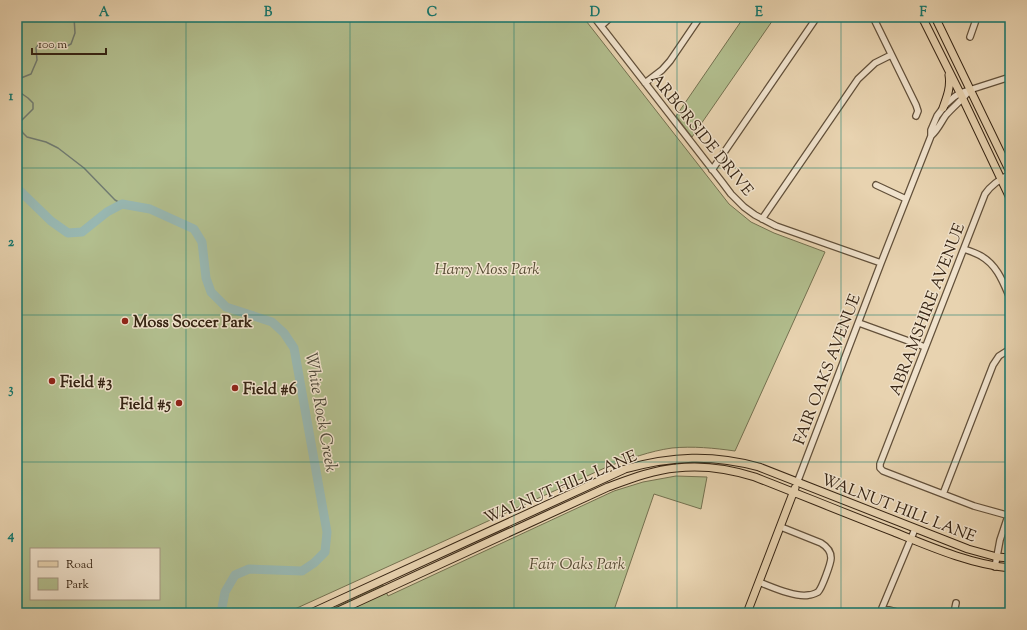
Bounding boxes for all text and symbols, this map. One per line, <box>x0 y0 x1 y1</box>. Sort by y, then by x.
text: A <box>99 4 110 22</box>
text: B <box>264 4 273 22</box>
text: C <box>427 4 437 22</box>
text: D <box>590 4 600 22</box>
text: E <box>755 4 763 22</box>
text: F <box>919 4 927 22</box>
scale bar <box>32 30 106 56</box>
text: 100 m <box>38 36 67 54</box>
street label: ARBORSIDE DRIVE <box>644 69 758 202</box>
text: 1 <box>9 88 14 106</box>
street label: ABRAMSHIRE AVENUE <box>885 220 972 399</box>
text: 2 <box>8 234 15 252</box>
park label: Harry Moss Park <box>434 259 540 282</box>
street label: FAIR OAKS AVENUE <box>789 291 868 449</box>
place label: Moss Soccer Park <box>133 312 253 335</box>
marker: Moss Soccer Park <box>120 316 130 326</box>
water label: White Rock Creek <box>298 351 342 474</box>
place label: Field #3 <box>60 372 113 395</box>
marker: Field #3 <box>47 376 57 386</box>
place label: Field #6 <box>243 379 297 402</box>
text: 3 <box>8 381 14 399</box>
marker: Field #6 <box>230 383 240 393</box>
place label: Field #5 <box>120 394 172 417</box>
marker: Field #5 <box>174 398 184 408</box>
street label: WALNUT HILL LANE <box>481 445 641 531</box>
street label: WALNUT HILL LANE <box>817 469 979 550</box>
text: 4 <box>7 527 15 545</box>
legend <box>30 548 160 600</box>
park label: Fair Oaks Park <box>529 554 625 577</box>
text: Road <box>66 556 93 574</box>
text: Park <box>66 576 89 594</box>

